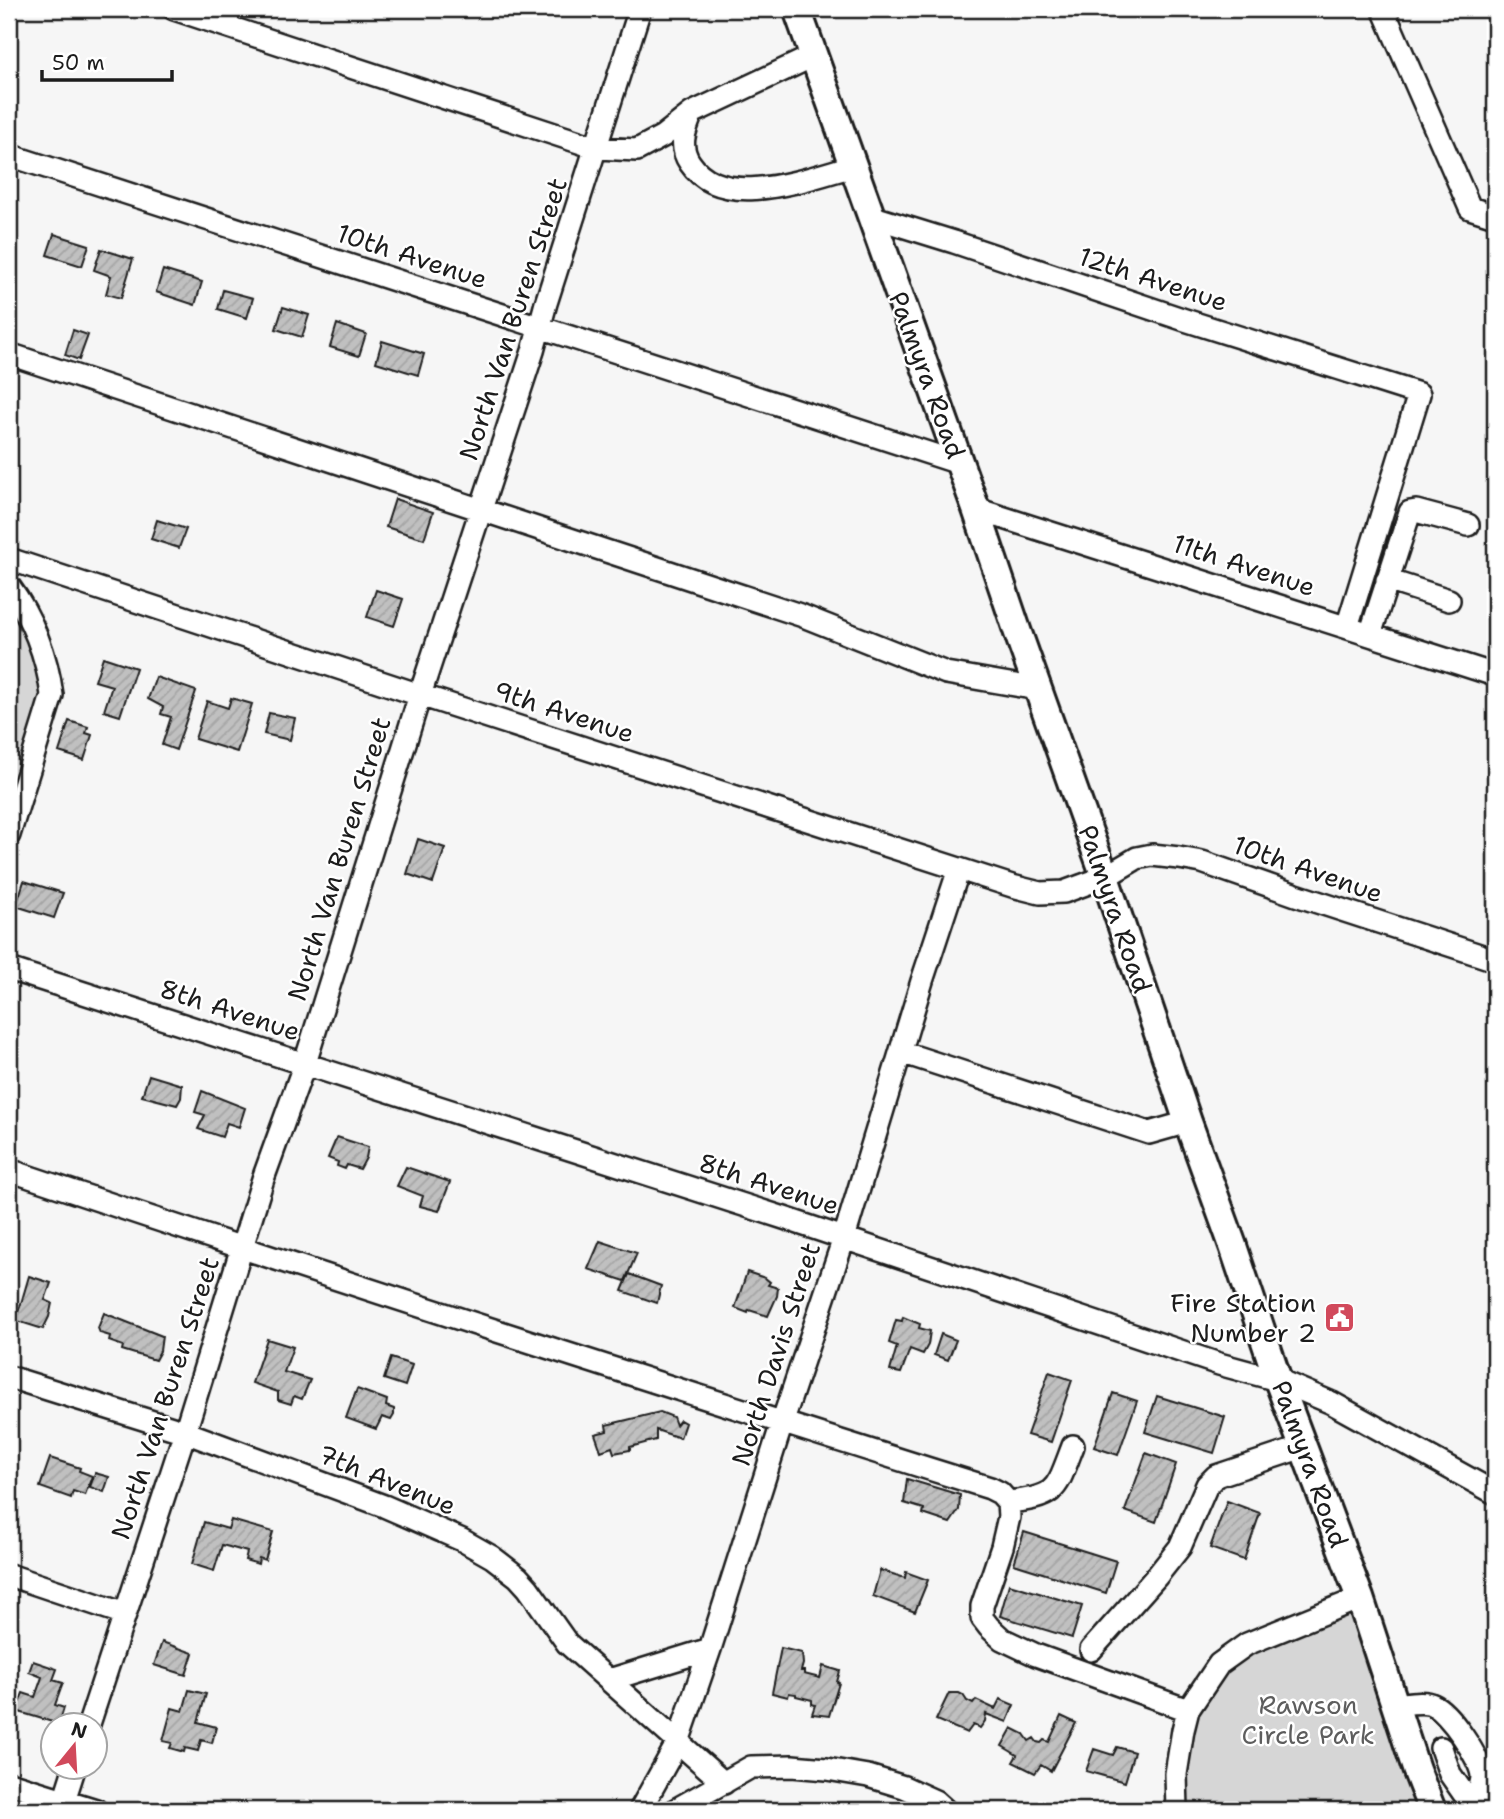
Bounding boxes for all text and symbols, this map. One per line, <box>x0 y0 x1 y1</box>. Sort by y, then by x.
scale bar <box>42 38 172 82</box>
text: 50 m <box>52 49 105 77</box>
street label: North Van Buren Street <box>450 173 575 465</box>
street label: 10th Avenue <box>333 215 492 296</box>
street label: 12th Avenue <box>1074 238 1232 319</box>
street label: Palmyra Road <box>881 286 974 463</box>
street label: 11th Avenue <box>1168 525 1320 604</box>
street label: 9th Avenue <box>490 672 639 751</box>
street label: North Van Buren Street <box>279 713 398 1005</box>
street label: Palmyra Road <box>1070 820 1161 997</box>
street label: 10th Avenue <box>1229 827 1388 910</box>
street label: 8th Avenue <box>156 970 305 1049</box>
street label: 8th Avenue <box>695 1144 844 1223</box>
street label: North Davis Street <box>723 1238 828 1470</box>
street label: North Van Buren Street <box>102 1252 227 1544</box>
place label: Fire Station Number 2 <box>1170 1285 1316 1350</box>
public building icon: Fire Station Number 2 <box>1322 1301 1356 1335</box>
street label: Palmyra Road <box>1264 1375 1357 1552</box>
street label: 7th Avenue <box>313 1436 461 1523</box>
park label: Rawson Circle Park <box>1241 1687 1375 1752</box>
north arrow <box>38 1710 108 1780</box>
text: N <box>68 1716 90 1745</box>

